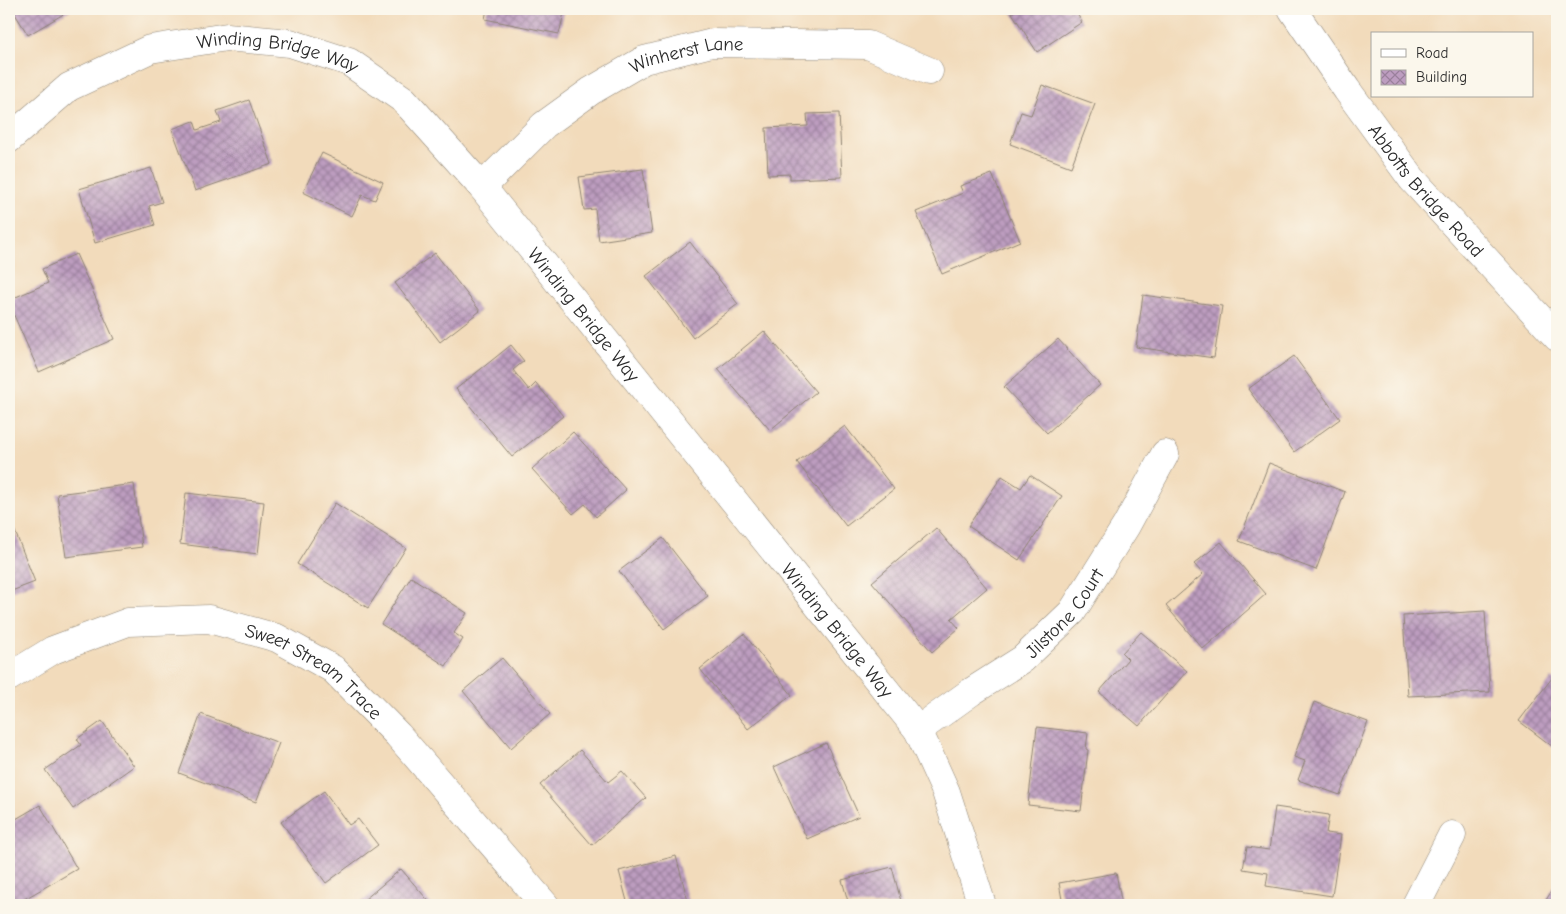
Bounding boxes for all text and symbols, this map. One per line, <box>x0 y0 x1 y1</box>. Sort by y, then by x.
street label: Winding Bridge Way <box>195 27 363 78</box>
legend <box>1371 32 1534 98</box>
street label: Winherst Lane <box>625 33 744 78</box>
text: Road <box>1416 44 1448 62</box>
text: Building <box>1416 68 1467 86</box>
street label: Abbotts Bridge Road <box>1364 120 1488 262</box>
street label: Winding Bridge Way <box>523 243 644 387</box>
street label: Winding Bridge Way <box>776 559 898 703</box>
street label: Jilstone Court <box>1021 564 1109 663</box>
street label: Sweet Stream Trace <box>242 620 386 724</box>

